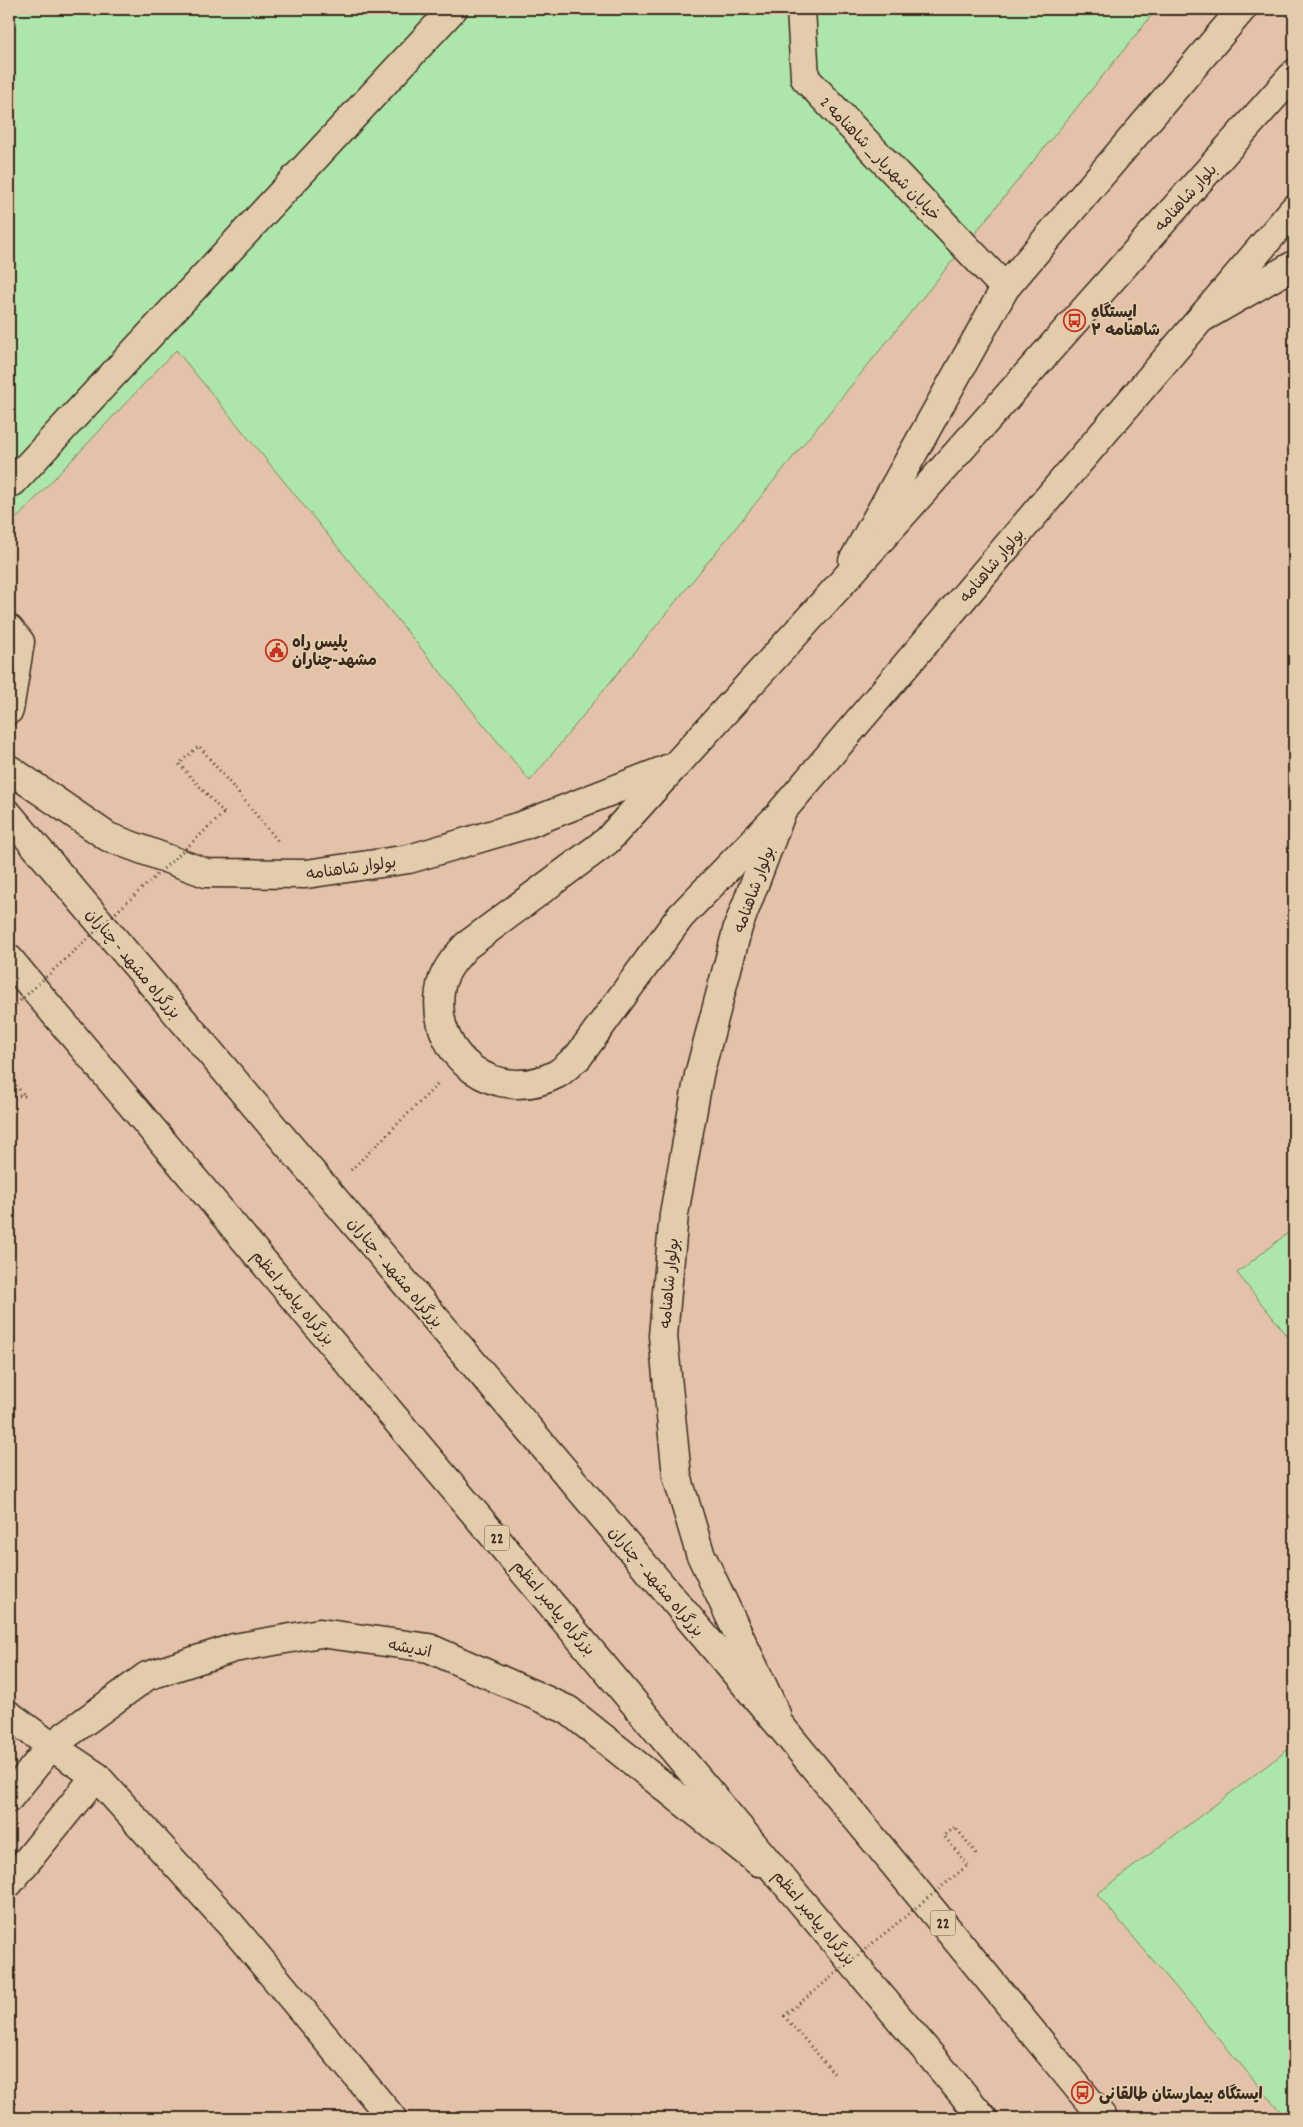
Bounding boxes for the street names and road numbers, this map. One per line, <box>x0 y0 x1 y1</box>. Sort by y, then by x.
street label: خیابان شهریار _ شاهنامه 2 <box>813 92 945 227</box>
street label: بلوار شاهنامه <box>1150 160 1224 238</box>
street label: بولوار شاهنامه <box>955 524 1031 609</box>
street label: بولوار شاهنامه <box>729 843 782 936</box>
street label: بولوار شاهنامه <box>305 852 398 887</box>
street label: بزرگراه مشهد - چناران <box>79 904 185 1025</box>
street label: بزرگراه مشهد - چناران <box>341 1213 447 1334</box>
street label: بولوار شاهنامه <box>655 1237 686 1329</box>
street label: بزرگراه پیامبر اعظم <box>245 1246 339 1351</box>
street label: بزرگراه مشهد - چناران <box>602 1522 708 1643</box>
road number: 22 <box>484 1526 510 1550</box>
street label: بزرگراه پیامبر اعظم <box>506 1556 600 1661</box>
street label: اندیشه <box>386 1634 433 1665</box>
street label: بزرگراه پیامبر اعظم <box>766 1866 860 1971</box>
road number: 22 <box>930 1910 956 1936</box>

